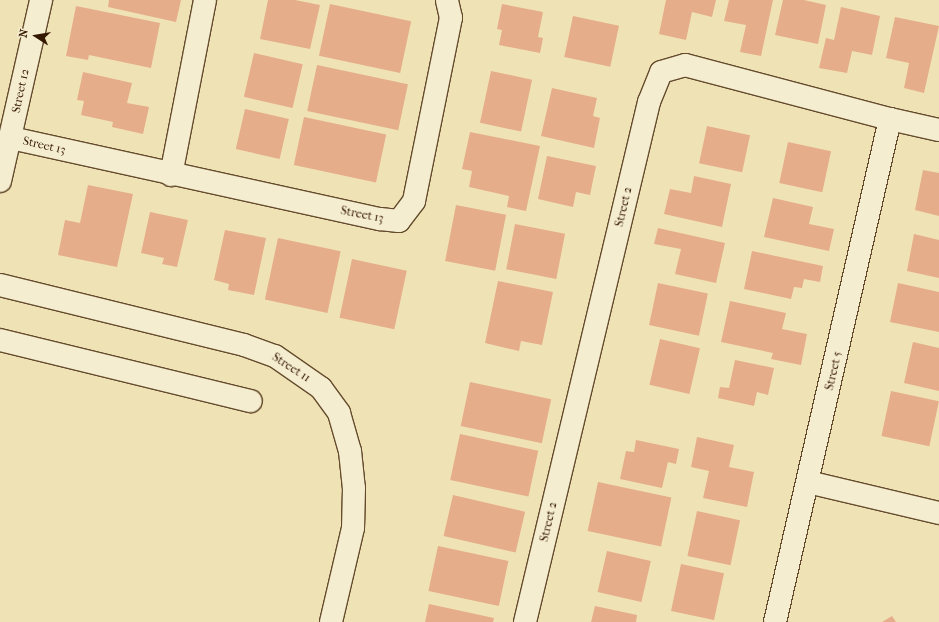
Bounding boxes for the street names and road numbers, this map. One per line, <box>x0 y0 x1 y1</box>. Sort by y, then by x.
street label: Street 12 <box>9 68 33 114</box>
street label: Street 13 <box>21 134 67 158</box>
street label: Street 2 <box>612 186 636 228</box>
street label: Street 13 <box>339 204 385 226</box>
street label: Street 11 <box>269 350 313 386</box>
street label: Street 5 <box>823 350 845 392</box>
street label: Street 2 <box>537 501 561 543</box>

